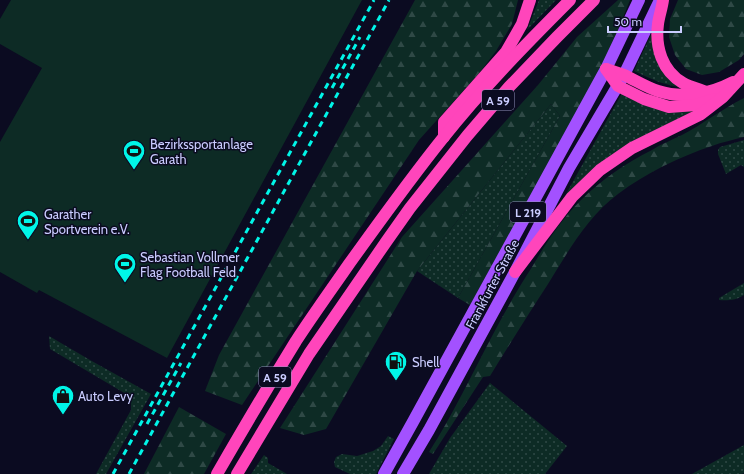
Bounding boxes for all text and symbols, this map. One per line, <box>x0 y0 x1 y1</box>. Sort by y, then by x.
scale bar <box>608 8 681 34</box>
text: 50 m <box>614 14 642 29</box>
road number: A 59 <box>482 90 514 110</box>
place label: Bezirkssportanlage Garath <box>150 136 253 167</box>
sports icon: Bezirkssportanlage Garath <box>121 138 147 171</box>
road number: L 219 <box>510 202 546 222</box>
place label: Garather Sportverein e.V. <box>44 206 130 237</box>
sports icon: Garather Sportverein e.V. <box>15 208 41 241</box>
street label: Frankfurter Straße <box>462 236 522 331</box>
place label: Sebastian Vollmer Flag Football Feld <box>140 249 240 280</box>
sports icon: Sebastian Vollmer Flag Football Feld <box>112 251 138 284</box>
fuel station icon: Shell <box>383 349 409 382</box>
place label: Shell <box>412 354 439 370</box>
road number: A 59 <box>259 367 291 387</box>
shop icon: Auto Levy <box>50 383 76 416</box>
place label: Auto Levy <box>78 388 133 404</box>

